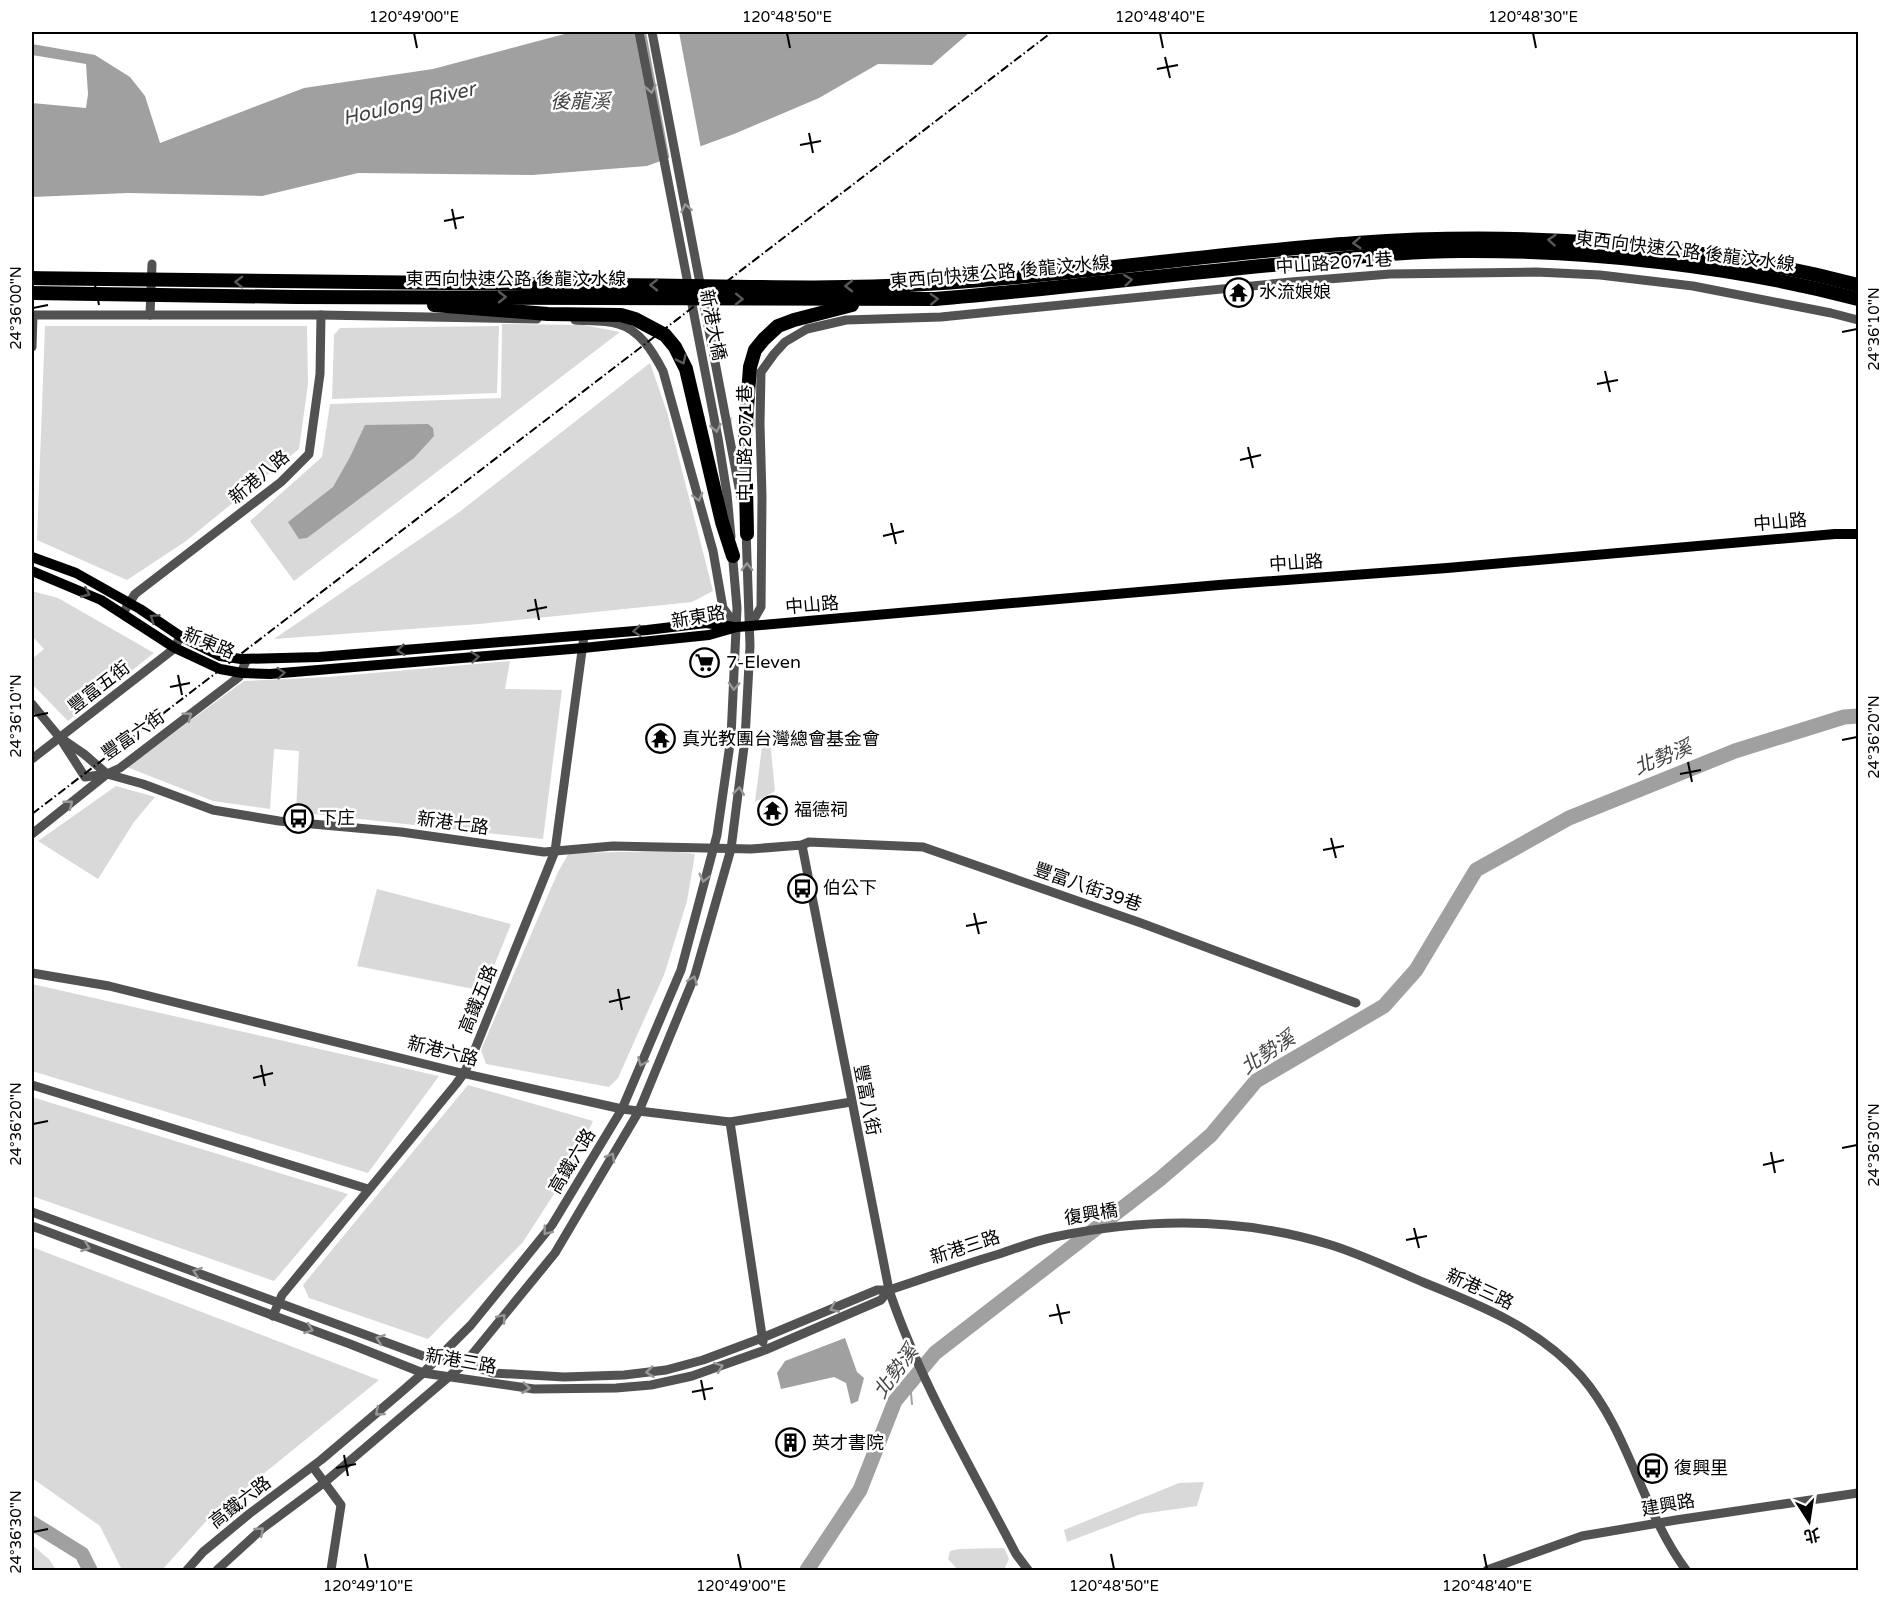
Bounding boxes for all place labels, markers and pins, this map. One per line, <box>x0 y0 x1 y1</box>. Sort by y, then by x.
temple icon: 水流娘娘 <box>1222 276 1254 308</box>
place label: 水流娘娘 <box>1259 281 1331 303</box>
supermarket icon: 7-Eleven <box>689 646 721 678</box>
place label: 7-Eleven <box>726 651 801 673</box>
temple icon: 真光教團台灣總會基金會 <box>645 723 677 755</box>
place label: 真光教團台灣總會基金會 <box>682 728 880 750</box>
temple icon: 福德祠 <box>757 794 789 826</box>
place label: 福德祠 <box>794 799 848 821</box>
bus stop icon: 下庄 <box>282 802 314 834</box>
place label: 下庄 <box>319 807 355 829</box>
bus stop icon: 伯公下 <box>786 872 818 904</box>
place label: 伯公下 <box>823 877 877 899</box>
building icon: 英才書院 <box>775 1427 807 1459</box>
place label: 英才書院 <box>812 1432 884 1454</box>
bus stop icon: 復興里 <box>1637 1452 1669 1484</box>
place label: 復興里 <box>1674 1457 1728 1479</box>

